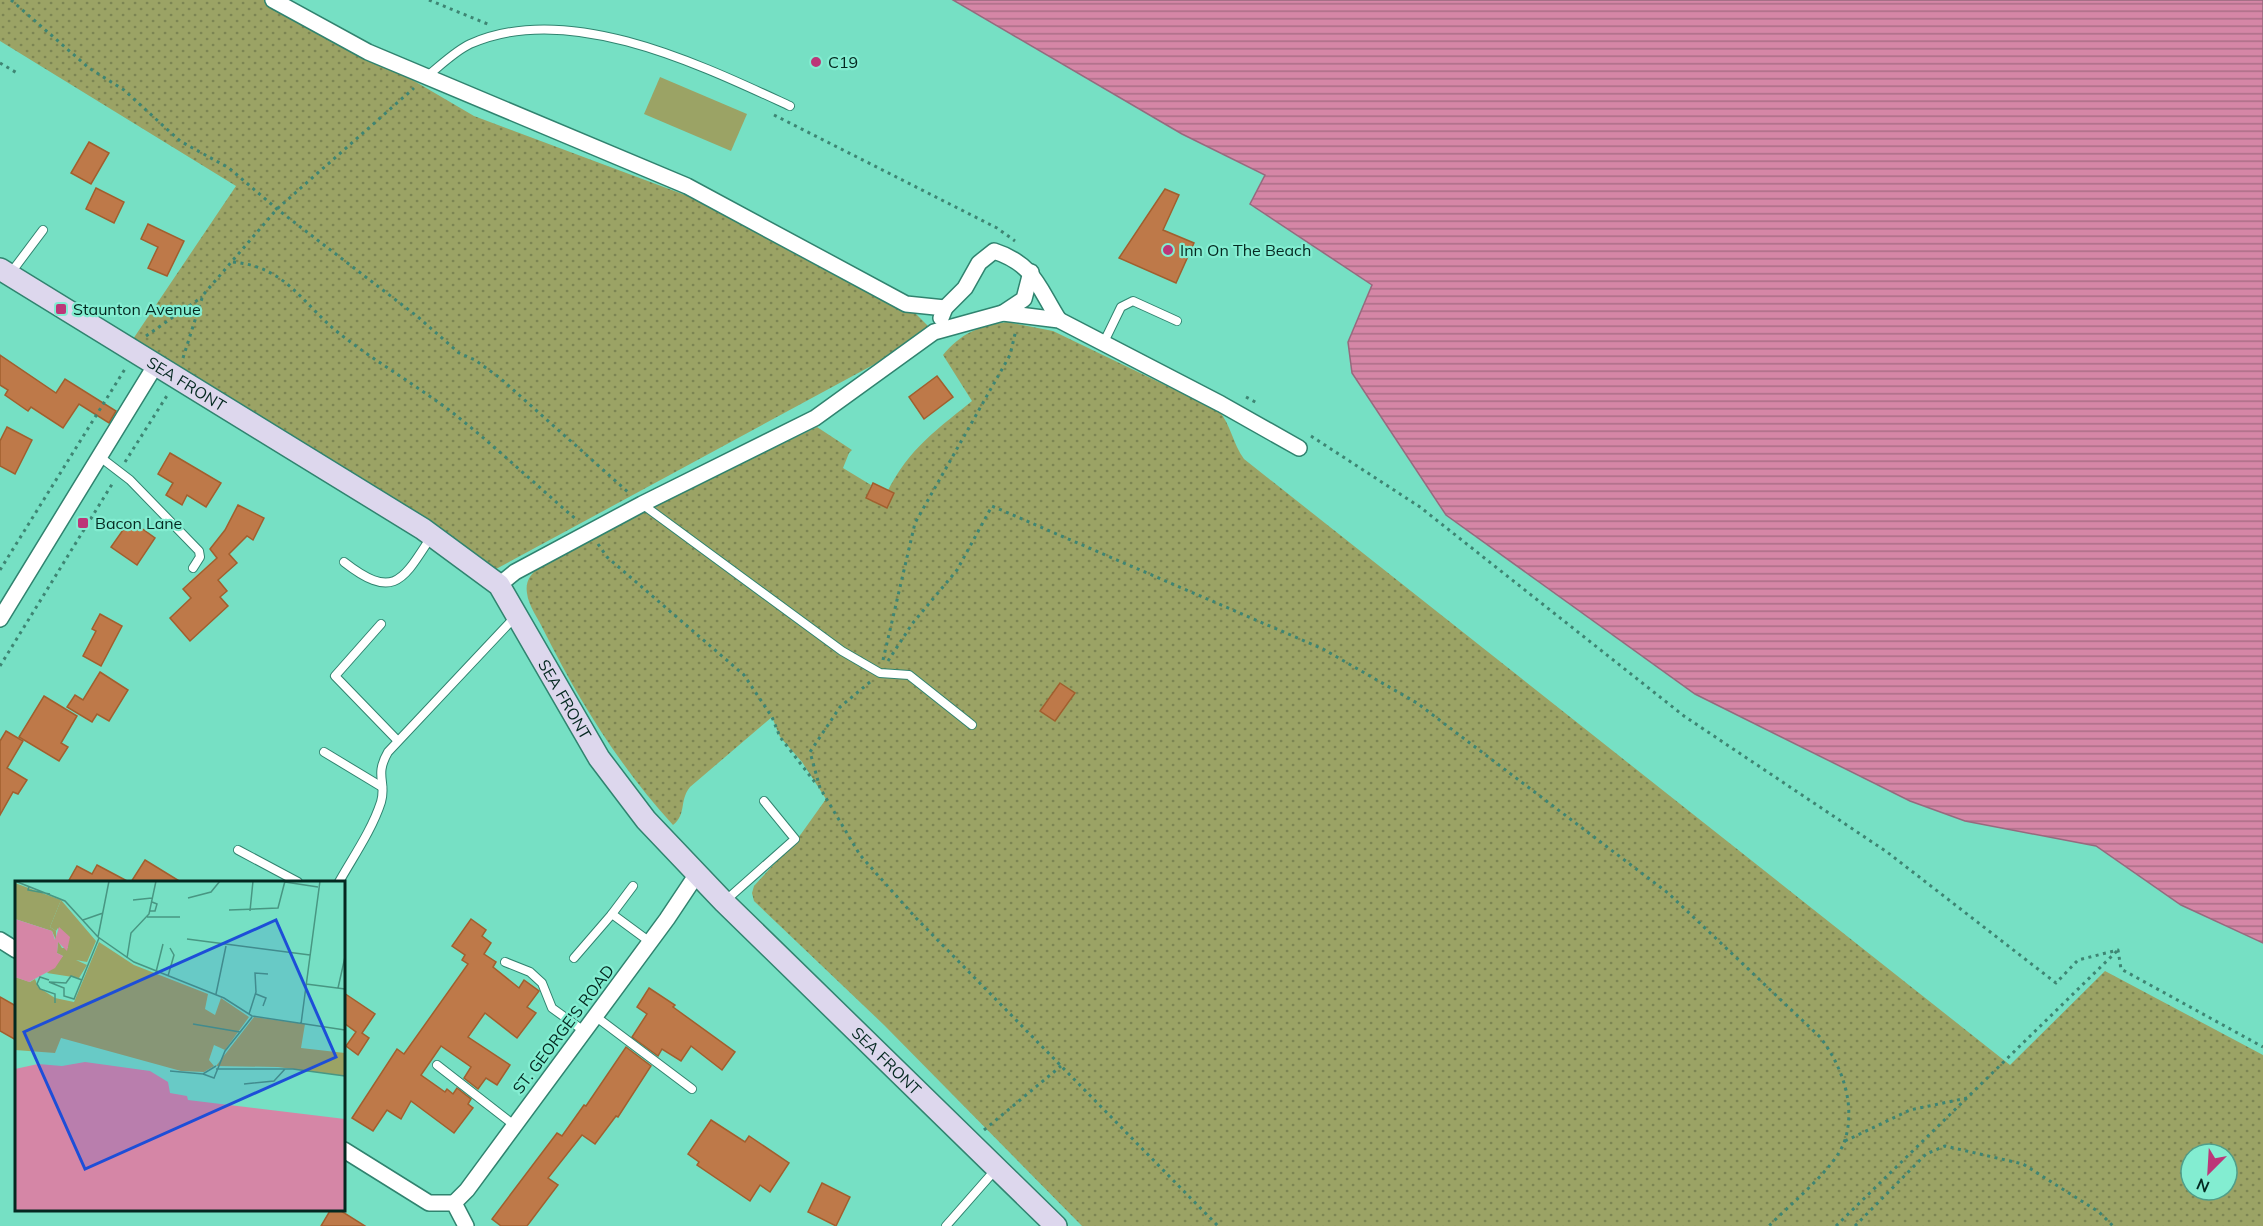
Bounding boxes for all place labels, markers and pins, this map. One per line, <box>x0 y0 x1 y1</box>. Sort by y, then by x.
place label: C19 <box>828 52 858 72</box>
marker: C19 <box>809 55 823 69</box>
place label: Inn On The Beach <box>1180 240 1311 260</box>
marker: Inn On The Beach <box>1161 243 1175 257</box>
place label: Staunton Avenue <box>73 299 201 319</box>
marker: Staunton Avenue <box>54 302 68 316</box>
place label: Bacon Lane <box>95 513 182 533</box>
marker: Bacon Lane <box>76 516 90 530</box>

